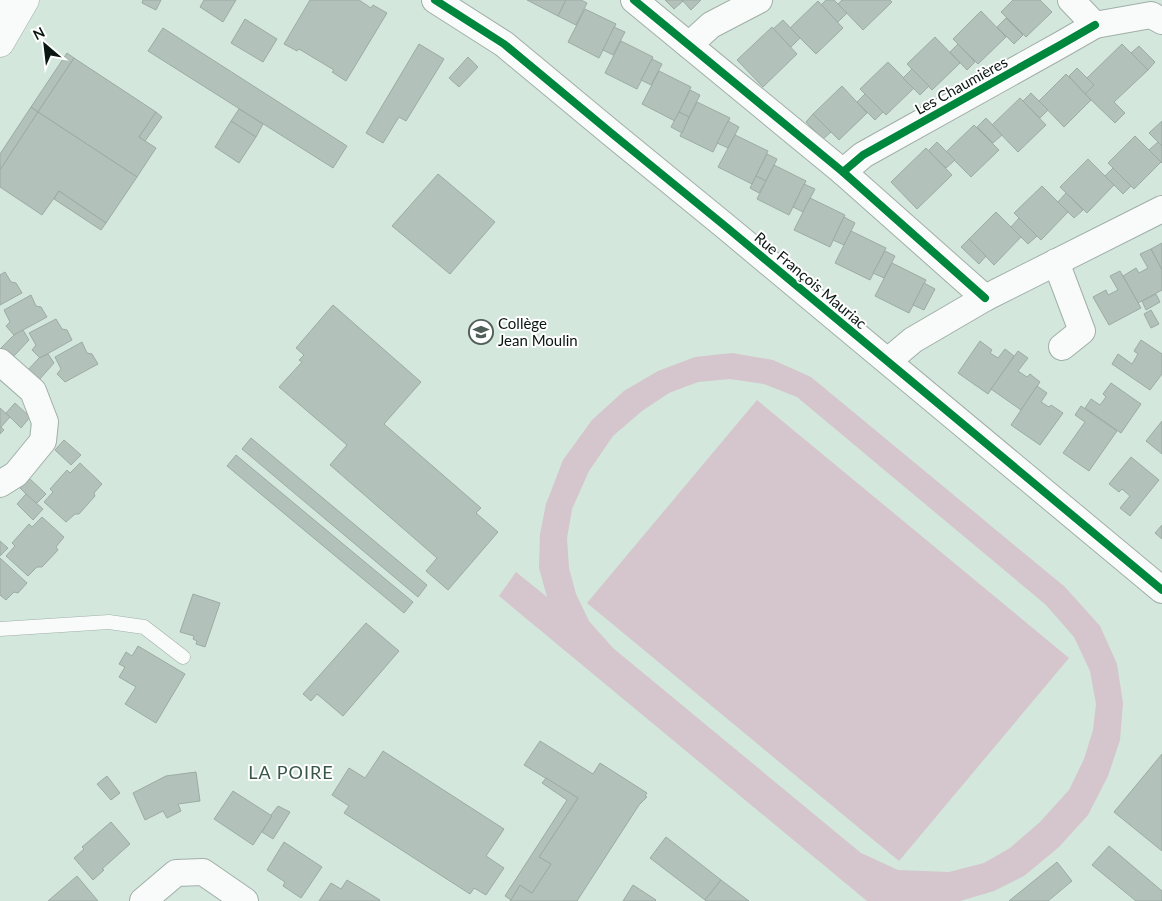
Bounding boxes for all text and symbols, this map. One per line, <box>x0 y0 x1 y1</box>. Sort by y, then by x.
north arrow <box>20 20 70 70</box>
text: N <box>30 23 47 43</box>
street label: Les Chaumières <box>912 52 1010 118</box>
street label: Rue François Mauriac <box>751 228 871 332</box>
place label: Collège Jean Moulin <box>498 314 578 349</box>
school or university icon: Collège Jean Moulin <box>468 319 494 345</box>
district label: LA POIRE <box>248 761 334 783</box>

